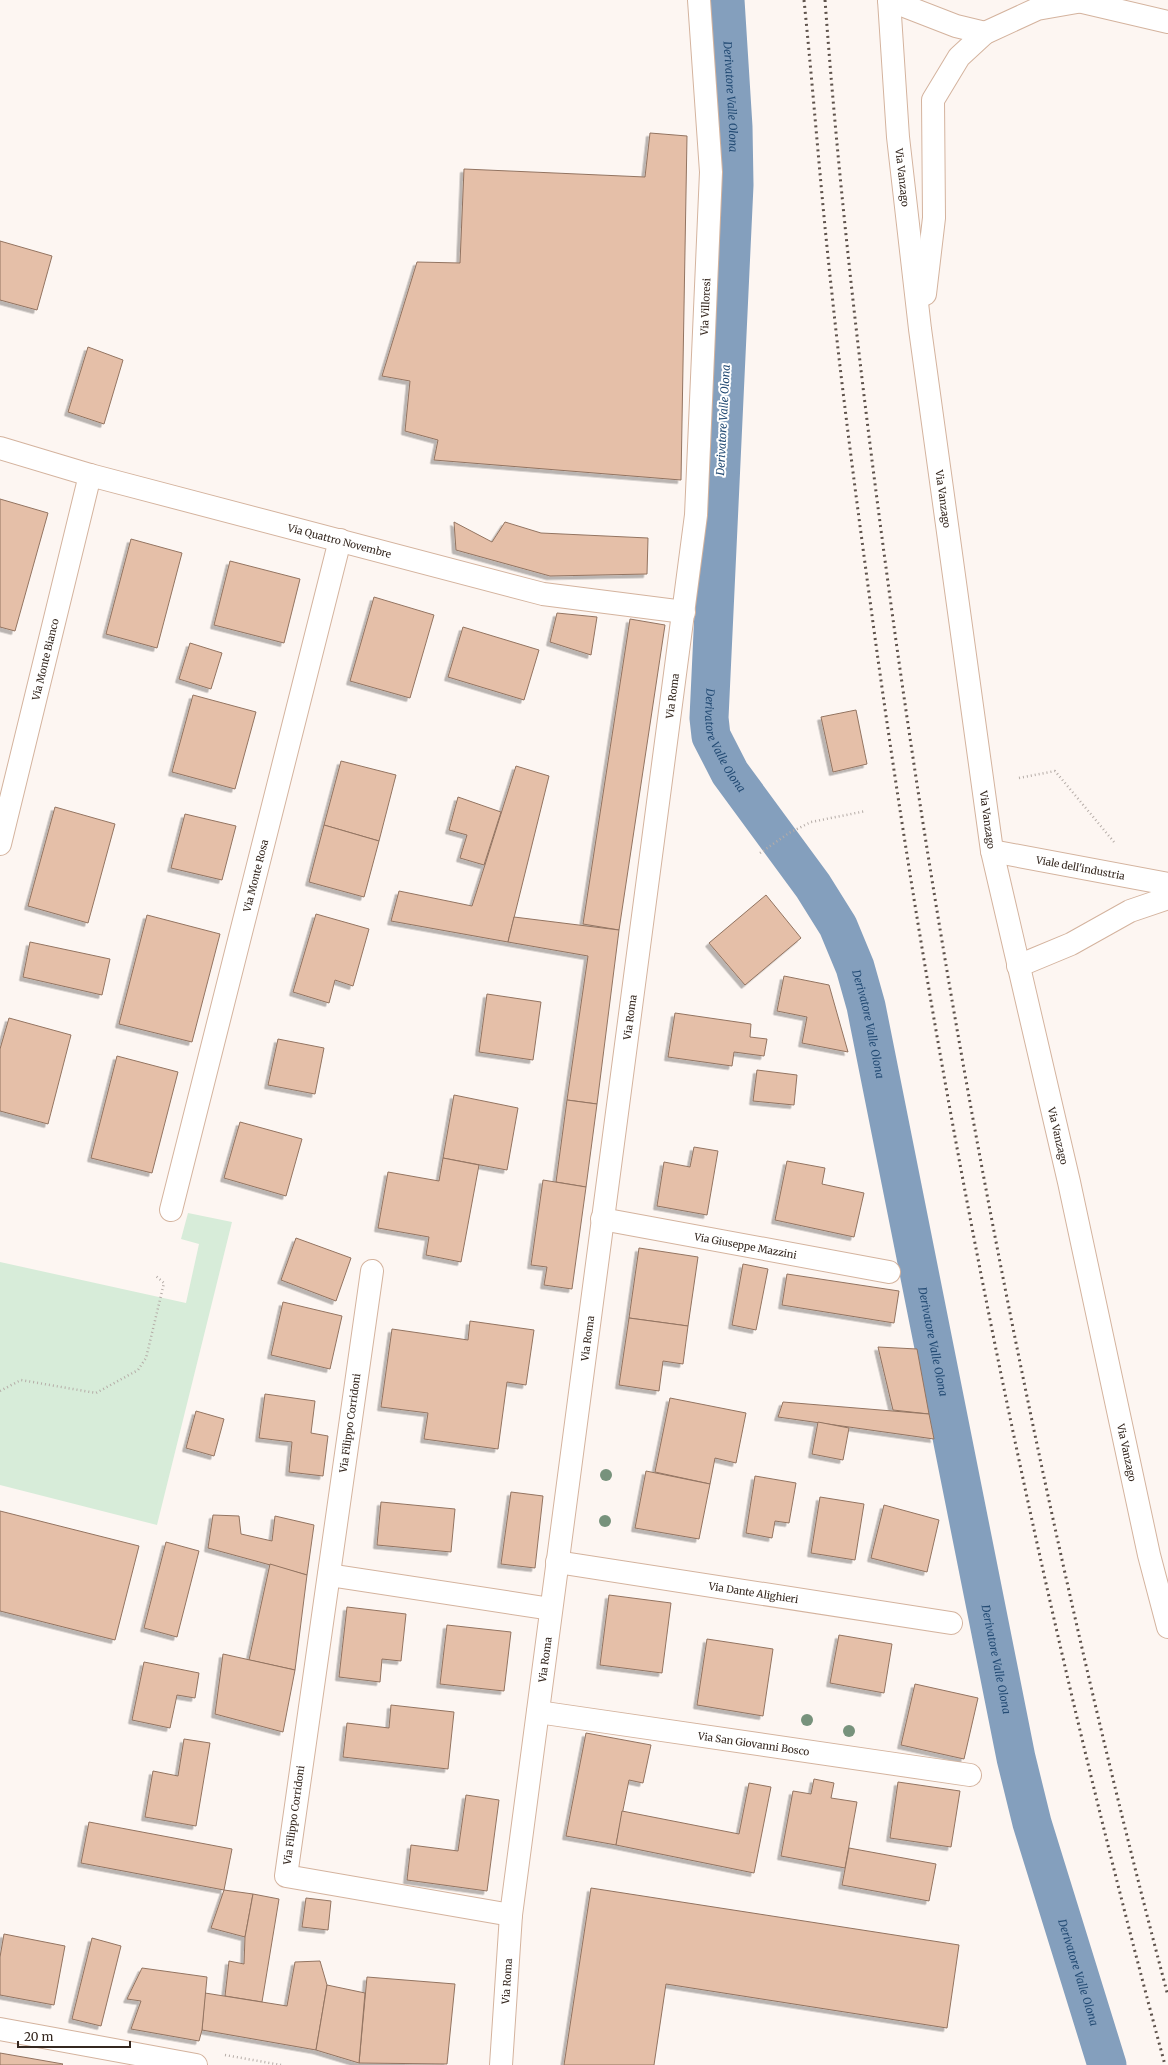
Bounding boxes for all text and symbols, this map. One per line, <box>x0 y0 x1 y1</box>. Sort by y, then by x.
water label: Derivatore Valle Olona <box>721 40 740 152</box>
street label: Via Vanzago <box>893 147 912 207</box>
street label: Via Villoresi <box>697 278 713 336</box>
water label: Derivatore Valle Olona <box>713 364 733 477</box>
street label: Via Vanzago <box>933 468 954 529</box>
street label: Via Quattro Novembre <box>285 520 393 560</box>
street label: Via Monte Bianco <box>29 617 61 703</box>
street label: Via Roma <box>663 672 682 720</box>
water label: Derivatore Valle Olona <box>702 687 749 795</box>
street label: Via Vanzago <box>977 789 998 850</box>
street label: Via Monte Rosa <box>240 837 271 914</box>
street label: Viale dell'industria <box>1034 853 1126 882</box>
water label: Derivatore Valle Olona <box>849 967 887 1080</box>
street label: Via Roma <box>620 993 639 1042</box>
street label: Via Vanzago <box>1045 1105 1071 1166</box>
street label: Via Giuseppe Mazzini <box>692 1230 798 1261</box>
water label: Derivatore Valle Olona <box>915 1285 951 1397</box>
street label: Via Roma <box>578 1314 597 1363</box>
street label: Via Filippo Corridoni <box>336 1373 363 1474</box>
street label: Via Vanzago <box>1114 1422 1140 1483</box>
street label: Via Dante Alighieri <box>707 1579 799 1606</box>
water label: Derivatore Valle Olona <box>978 1602 1014 1715</box>
street label: Via Roma <box>535 1635 554 1684</box>
street label: Via San Giovanni Bosco <box>696 1729 811 1758</box>
street label: Via Filippo Corridoni <box>280 1765 307 1866</box>
water label: Derivatore Valle Olona <box>1055 1916 1101 2028</box>
street label: Via Roma <box>499 1957 515 2005</box>
scale bar <box>18 2023 130 2049</box>
text: 20 m <box>24 2029 53 2044</box>

